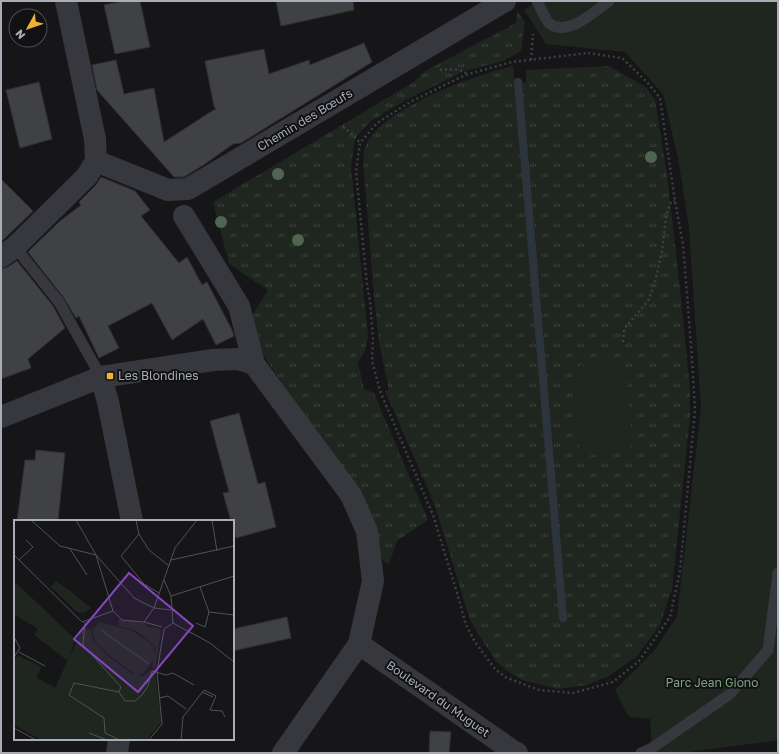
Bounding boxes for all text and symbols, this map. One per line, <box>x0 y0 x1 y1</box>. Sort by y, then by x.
north arrow <box>8 8 48 48</box>
text: N <box>12 27 28 42</box>
street label: Chemin des Bœufs <box>254 85 355 154</box>
place label: Les Blondines <box>118 368 199 383</box>
marker: Les Blondines <box>105 371 115 381</box>
inset map <box>14 520 234 740</box>
street label: Boulevard du Muguet <box>384 657 493 740</box>
park label: Parc Jean Giono <box>666 675 758 690</box>

